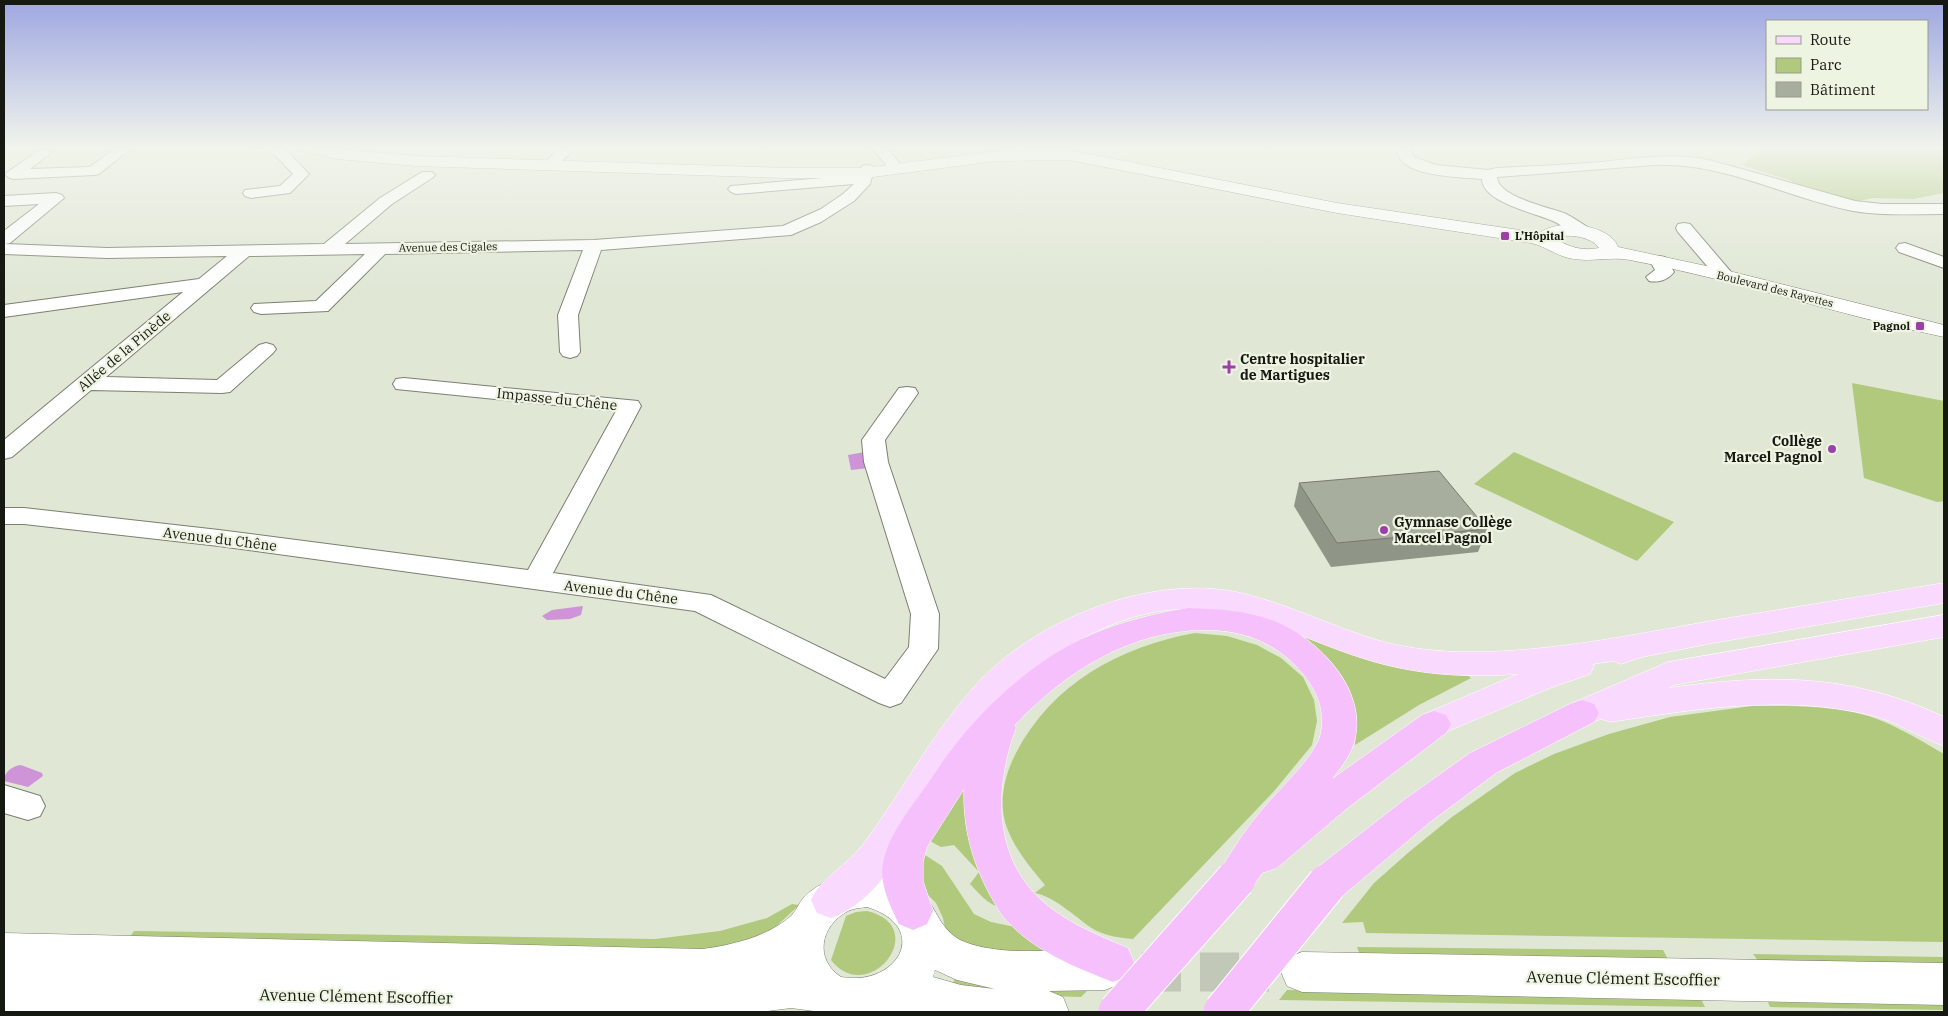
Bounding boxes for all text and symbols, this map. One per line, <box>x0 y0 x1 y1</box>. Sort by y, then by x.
legend <box>1766 20 1928 110</box>
text: Route <box>1810 30 1851 49</box>
text: Parc <box>1810 55 1842 74</box>
text: Bâtiment <box>1810 80 1875 99</box>
place label: L’Hôpital <box>1515 229 1564 243</box>
marker: L’Hôpital <box>1499 230 1511 242</box>
street label: Avenue des Cigales <box>398 239 498 255</box>
street label: Boulevard des Rayettes <box>1715 268 1835 310</box>
street label: Allée de la Pinède <box>74 307 174 395</box>
place label: Pagnol <box>1873 319 1910 333</box>
marker: Pagnol <box>1914 320 1926 332</box>
place label: Centre hospitalier de Martigues <box>1240 350 1365 384</box>
marker: Centre hospitalier de Martigues <box>1222 360 1236 374</box>
street label: Impasse du Chêne <box>496 384 618 414</box>
place label: Collège Marcel Pagnol <box>1724 432 1822 466</box>
marker: Collège Marcel Pagnol <box>1826 443 1838 455</box>
place label: Gymnase Collège Marcel Pagnol <box>1394 513 1512 547</box>
street label: Avenue du Chêne <box>162 523 278 555</box>
marker: Gymnase Collège Marcel Pagnol <box>1378 524 1390 536</box>
street label: Avenue du Chêne <box>563 576 679 608</box>
street label: Avenue Clément Escoffier <box>1526 966 1720 990</box>
street label: Avenue Clément Escoffier <box>259 984 453 1008</box>

